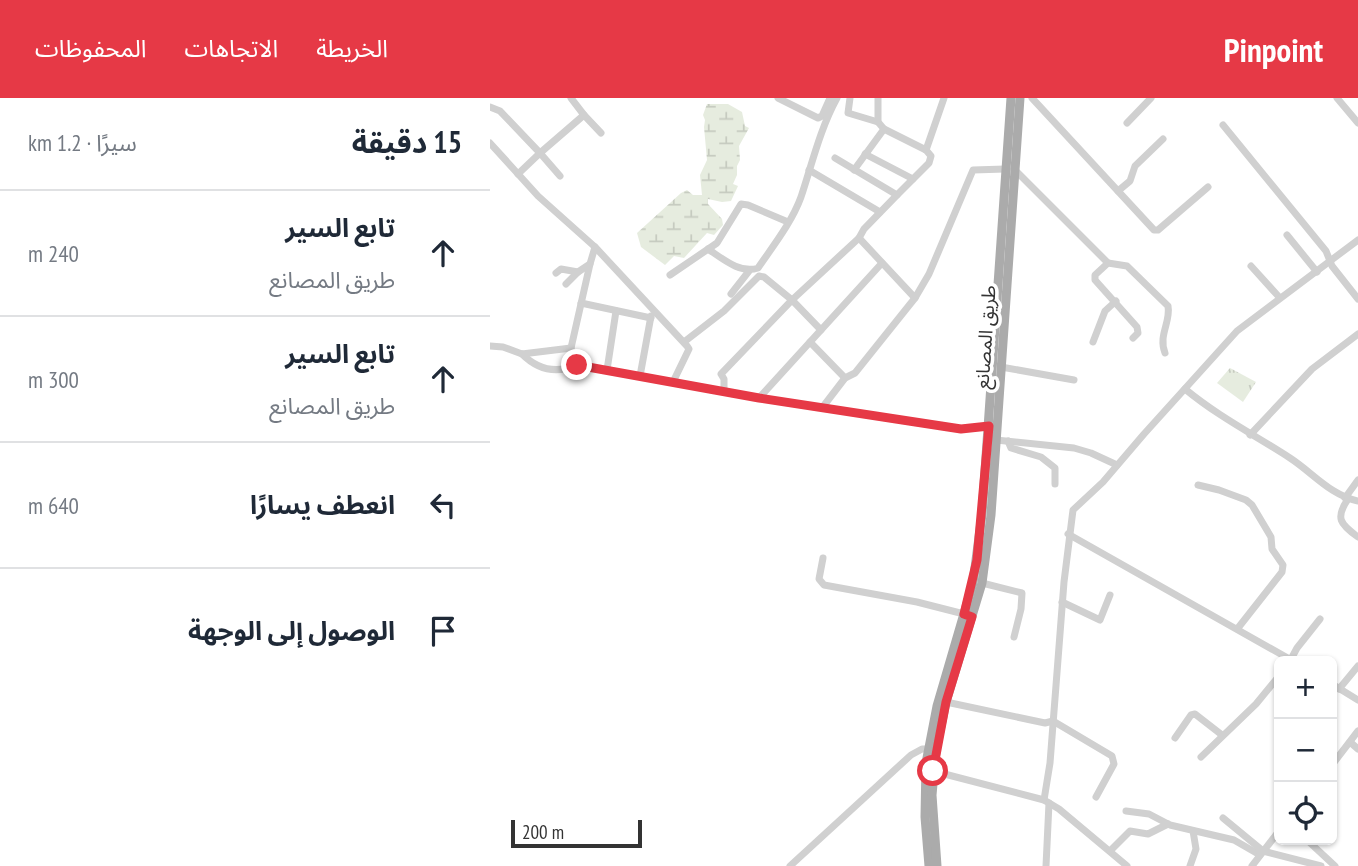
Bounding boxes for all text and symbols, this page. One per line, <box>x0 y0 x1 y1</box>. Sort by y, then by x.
text: Pinpoint <box>1224 28 1323 71</box>
text: المحفوظات <box>35 33 146 64</box>
text: الاتجاهات <box>184 33 278 64</box>
text: الخريطة <box>316 33 388 64</box>
text: 15 دقيقة <box>352 122 462 161</box>
text: سيرًا · 1.2 km <box>28 128 137 157</box>
text: تابع السير <box>285 211 395 244</box>
icon: ahead <box>424 234 462 272</box>
text: 240 m <box>28 239 79 268</box>
text: طريق المصانع <box>269 265 395 294</box>
street label: طريق المصانع <box>969 284 1004 390</box>
text: تابع السير <box>285 337 395 370</box>
route end <box>561 349 592 380</box>
icon: ahead <box>424 360 462 398</box>
text: 300 m <box>28 365 79 394</box>
text: طريق المصانع <box>269 391 395 420</box>
icon: left <box>424 486 462 524</box>
text: انعطف يسارًا <box>250 488 395 521</box>
text: 640 m <box>28 491 79 520</box>
icon: arrive <box>424 612 462 650</box>
text: الوصول إلى الوجهة <box>188 614 395 647</box>
map controls <box>1274 656 1337 845</box>
button: + <box>1274 656 1337 719</box>
button: − <box>1274 719 1337 782</box>
route start <box>917 755 948 786</box>
button: locate <box>1274 782 1337 845</box>
scale bar <box>511 817 642 849</box>
text: 200 m <box>522 820 564 844</box>

